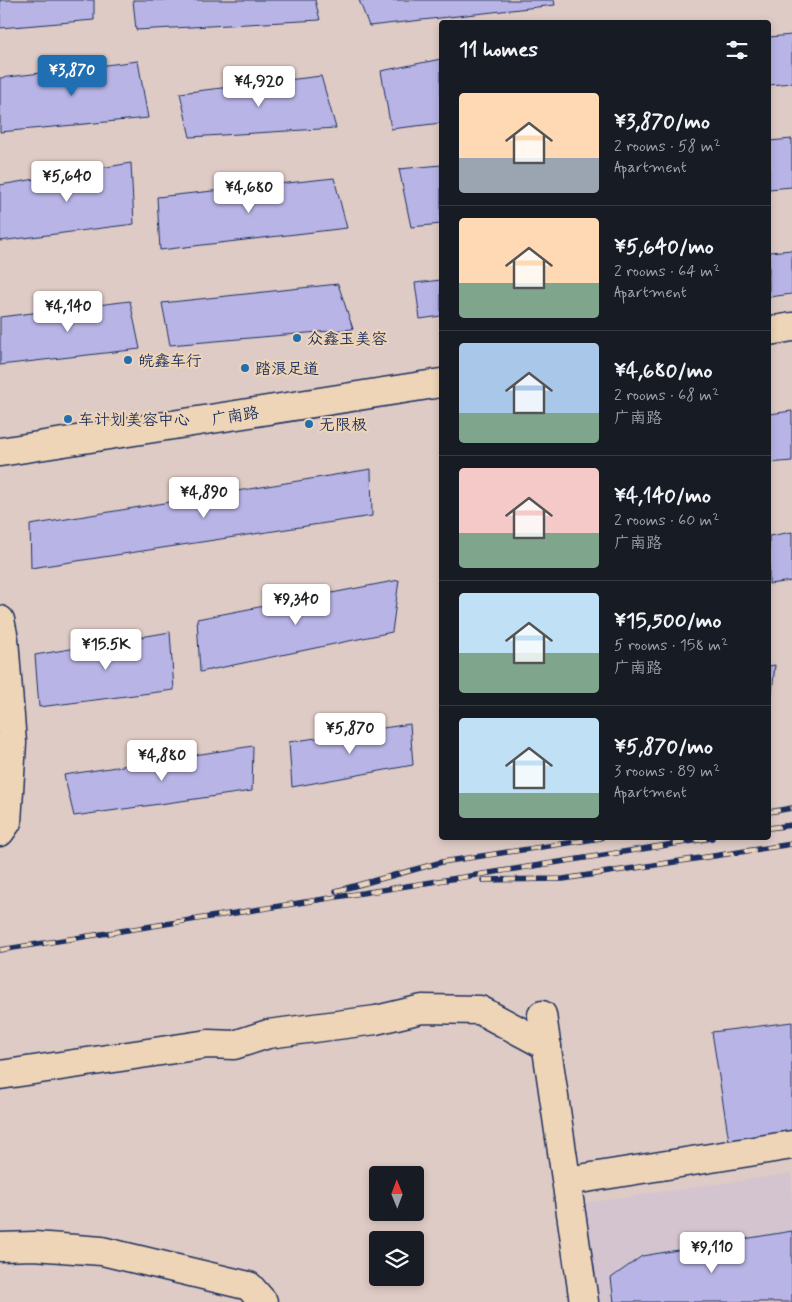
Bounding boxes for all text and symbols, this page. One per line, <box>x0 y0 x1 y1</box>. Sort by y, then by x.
text: 11 homes <box>459 36 538 64</box>
icon: filters <box>723 36 751 64</box>
pin: ¥3,870 <box>31 54 113 97</box>
text: ¥3,870 <box>49 60 95 81</box>
pin: ¥4,920 <box>218 66 300 108</box>
text: ¥4,920 <box>234 71 284 92</box>
text: ¥3,870/mo <box>614 108 710 136</box>
icon: home <box>499 113 559 173</box>
text: 2 rooms · 58 m² <box>614 136 720 157</box>
text: Apartment <box>614 157 687 178</box>
pin: ¥5,640 <box>26 160 108 203</box>
text: ¥5,640 <box>42 166 92 187</box>
pin: ¥4,680 <box>208 172 290 214</box>
text: ¥4,680 <box>225 177 273 198</box>
text: ¥5,640/mo <box>614 233 714 261</box>
icon: home <box>499 238 559 298</box>
text: 2 rooms · 64 m² <box>614 261 720 282</box>
text: Apartment <box>614 282 687 303</box>
pin: ¥4,140 <box>27 290 109 333</box>
text: ¥4,140 <box>44 296 92 317</box>
place label: 众鑫玉美容 <box>307 329 387 350</box>
marker: 众鑫玉美容 <box>291 332 303 344</box>
place label: 皖鑫车行 <box>138 351 202 372</box>
marker: 皖鑫车行 <box>122 354 134 366</box>
text: ¥4,680/mo <box>614 357 712 385</box>
place label: 踏浪足道 <box>255 359 319 380</box>
marker: 踏浪足道 <box>239 362 251 374</box>
icon: home <box>499 363 559 423</box>
text: 2 rooms · 68 m² <box>614 385 719 406</box>
street label: 广南路 <box>210 402 261 431</box>
text: 广南路 <box>614 408 662 429</box>
place label: 车计划美容中心 <box>78 410 190 431</box>
marker: 车计划美容中心 <box>62 413 74 425</box>
place label: 无限极 <box>319 415 367 436</box>
marker: 无限极 <box>303 418 315 430</box>
pin: ¥4,890 <box>163 476 245 519</box>
text: ¥4,890 <box>180 482 228 503</box>
text: ¥4,140/mo <box>614 482 711 510</box>
icon: home <box>499 488 559 548</box>
text: 2 rooms · 60 m² <box>614 510 719 531</box>
text: 广南路 <box>614 533 662 554</box>
pin: ¥9,340 <box>255 584 337 626</box>
text: ¥9,340 <box>273 589 319 610</box>
text: ¥15,500/mo <box>614 607 722 635</box>
icon: home <box>499 613 559 673</box>
pin: ¥15.5K <box>65 628 147 671</box>
text: ¥15.5K <box>81 634 131 655</box>
text: 5 rooms · 158 m² <box>614 635 728 656</box>
text: 广南路 <box>614 658 662 679</box>
pin: ¥5,870 <box>309 712 391 755</box>
text: ¥5,870 <box>326 718 374 739</box>
text: ¥5,870/mo <box>614 733 713 761</box>
icon: home <box>499 738 559 798</box>
pin: ¥4,880 <box>121 740 203 782</box>
text: ¥4,880 <box>138 745 186 766</box>
text: 3 rooms · 89 m² <box>614 761 720 782</box>
text: Apartment <box>614 782 687 803</box>
north arrow <box>369 1166 424 1221</box>
map controls <box>369 1166 424 1286</box>
button: layers <box>369 1231 424 1286</box>
pin: ¥9,110 <box>671 1232 753 1274</box>
text: ¥9,110 <box>691 1237 733 1258</box>

